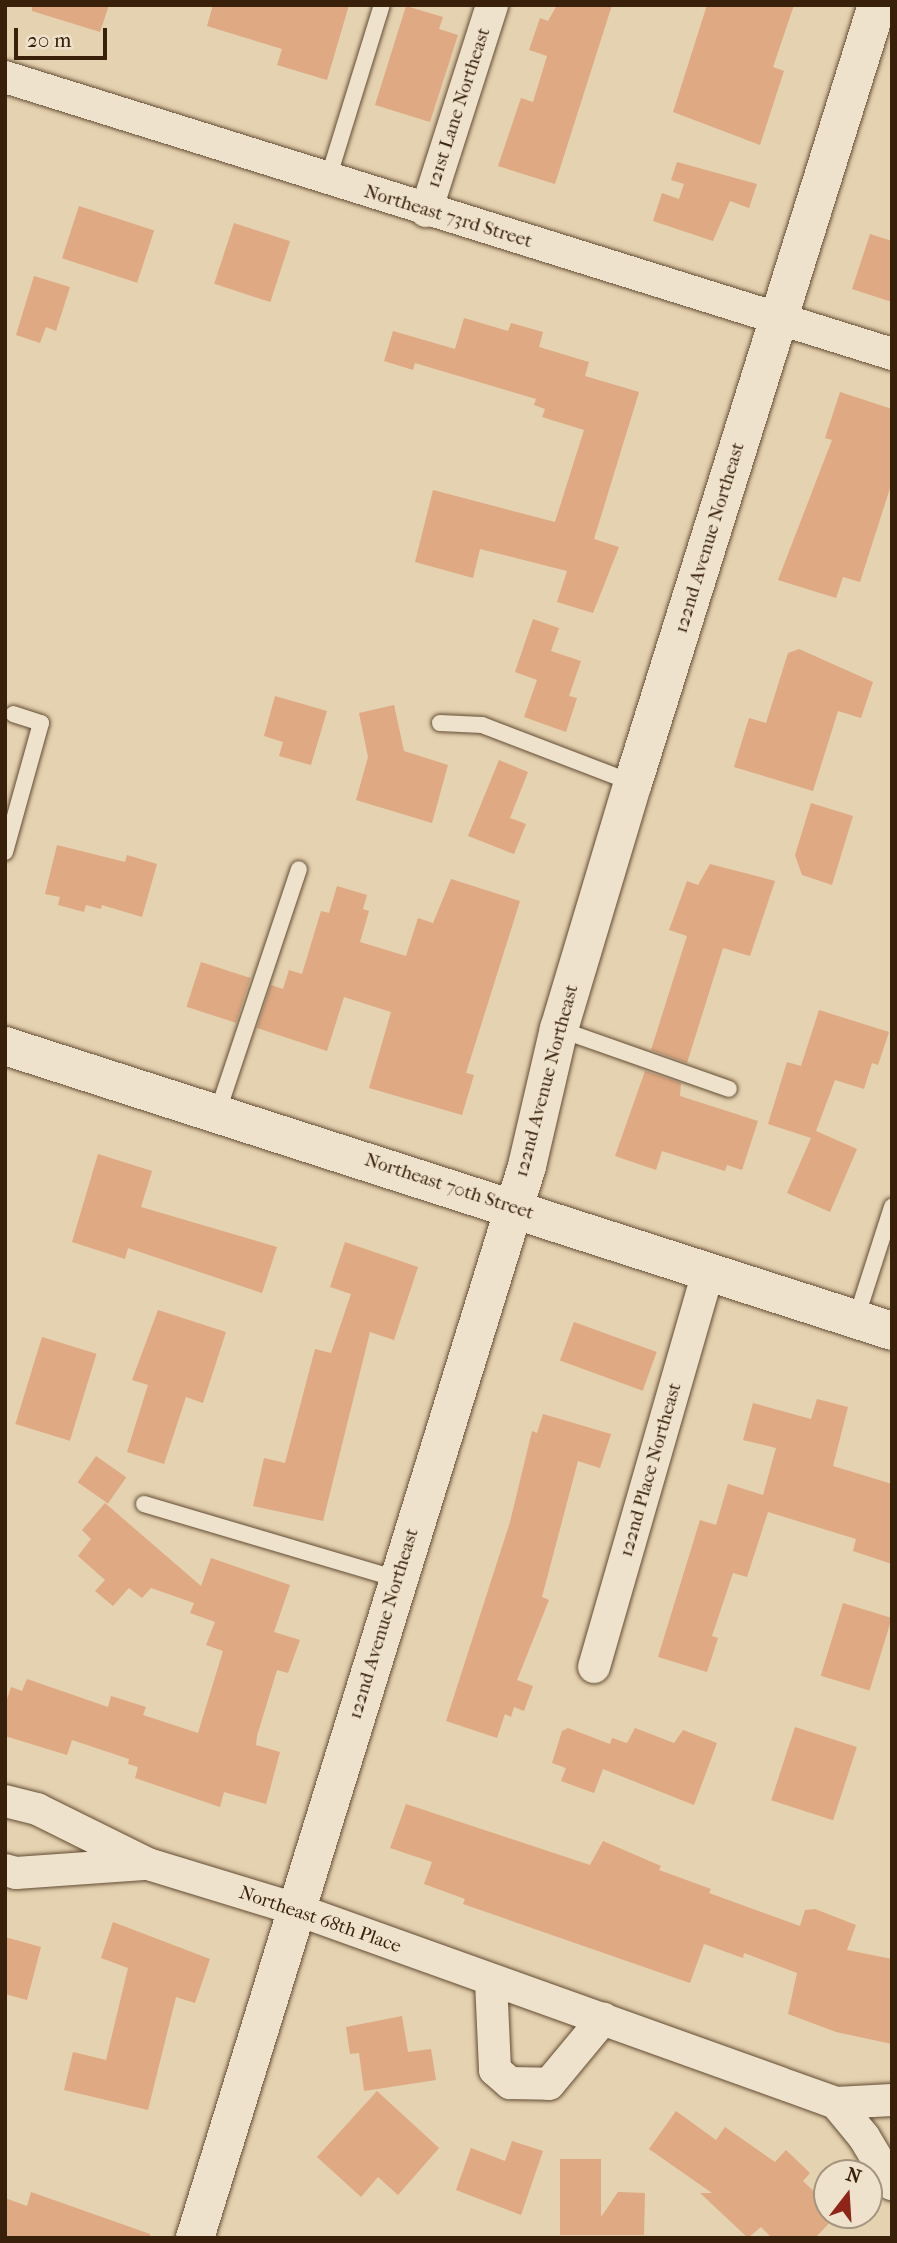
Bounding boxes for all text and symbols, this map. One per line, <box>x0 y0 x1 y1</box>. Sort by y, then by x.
scale bar <box>18 14 110 58</box>
street label: 121st Lane Northeast <box>422 25 496 191</box>
text: 20 m <box>27 28 71 52</box>
street label: Northeast 73rd Street <box>361 181 535 253</box>
street label: 122nd Avenue Northeast <box>670 440 750 636</box>
street label: 122nd Avenue Northeast <box>510 982 584 1180</box>
street label: Northeast 70th Street <box>362 1149 536 1225</box>
street label: 122nd Place Northeast <box>615 1380 687 1560</box>
street label: 122nd Avenue Northeast <box>344 1526 424 1722</box>
street label: Northeast 68th Place <box>236 1882 404 1958</box>
north arrow <box>813 2159 883 2229</box>
text: N <box>843 2163 864 2188</box>

